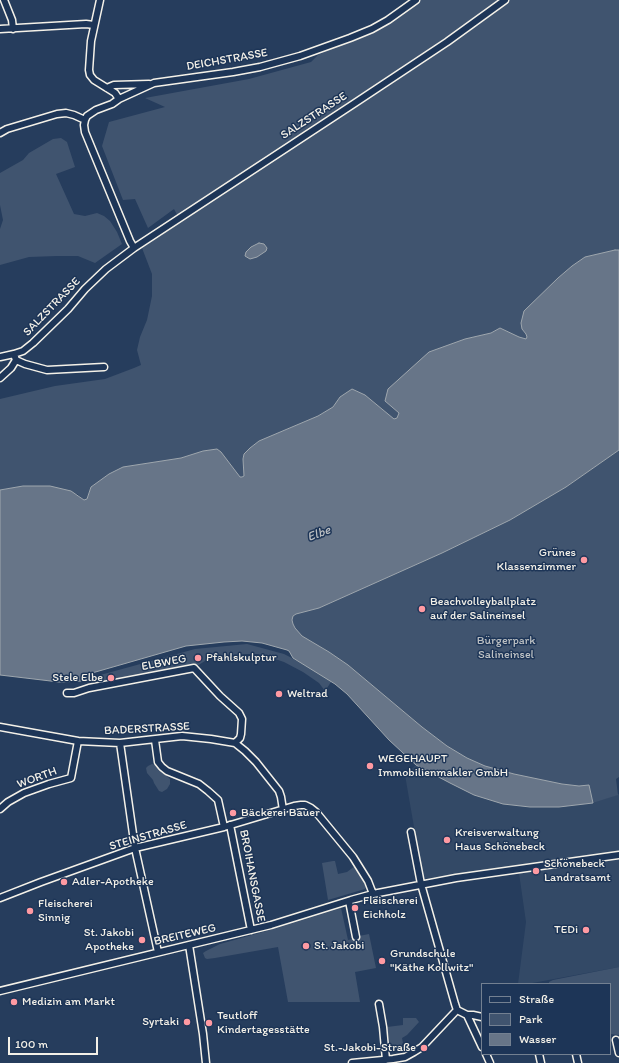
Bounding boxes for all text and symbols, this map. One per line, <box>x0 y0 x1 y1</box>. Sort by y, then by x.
street label: DEICHSTRASSE <box>185 46 269 74</box>
street label: SALZSTRASSE <box>278 89 350 143</box>
street label: SALZSTRASSE <box>20 275 84 339</box>
water label: Elbe <box>305 522 333 546</box>
place label: Grünes Klassenzimmer <box>497 546 576 574</box>
marker: Grünes Klassenzimmer <box>579 555 589 565</box>
place label: Beachvolleyballplatz auf der Salineinsel <box>430 595 536 623</box>
marker: Beachvolleyballplatz auf der Salineinsel <box>417 604 427 614</box>
park label: Bürgerpark Salineinsel <box>477 634 535 662</box>
place label: Pfahlskulptur <box>206 651 277 665</box>
street label: ELBWEG <box>140 652 188 674</box>
marker: Pfahlskulptur <box>193 653 203 663</box>
place label: Stele Elbe <box>52 671 103 685</box>
marker: Stele Elbe <box>106 673 116 683</box>
place label: Weltrad <box>287 687 328 701</box>
marker: Weltrad <box>274 689 284 699</box>
street label: BADERSTRASSE <box>104 720 190 738</box>
place label: WEGEHAUPT Immobilienmakler GmbH <box>378 752 508 780</box>
marker: WEGEHAUPT Immobilienmakler GmbH <box>365 761 375 771</box>
street label: WORTH <box>15 764 59 792</box>
place label: Bäckerei Bauer <box>241 806 320 820</box>
marker: Bäckerei Bauer <box>228 808 238 818</box>
street label: STEINSTRASSE <box>108 818 188 854</box>
place label: Kreisverwaltung Haus Schönebeck <box>455 826 545 854</box>
street label: BROIHANSGASSE <box>236 828 268 924</box>
marker: Kreisverwaltung Haus Schönebeck <box>442 835 452 845</box>
place label: Schönebeck Landratsamt <box>544 857 611 885</box>
marker: Schönebeck Landratsamt <box>531 866 541 876</box>
place label: Adler-Apotheke <box>72 875 154 889</box>
marker: Adler-Apotheke <box>59 877 69 887</box>
place label: Fleischerei Eichholz <box>363 894 418 922</box>
place label: Fleischerei Sinnig <box>38 897 93 925</box>
marker: Fleischerei Eichholz <box>350 903 360 913</box>
marker: Fleischerei Sinnig <box>25 906 35 916</box>
street label: BREITEWEG <box>152 921 218 949</box>
place label: TEDi <box>554 923 578 937</box>
marker: TEDi <box>581 925 591 935</box>
place label: St. Jakobi Apotheke <box>84 926 134 954</box>
marker: St. Jakobi Apotheke <box>137 935 147 945</box>
place label: St. Jakobi <box>314 939 364 953</box>
marker: St. Jakobi <box>301 941 311 951</box>
place label: Grundschule "Käthe Kollwitz" <box>390 947 473 975</box>
marker: Grundschule "Käthe Kollwitz" <box>377 956 387 966</box>
legend <box>481 983 611 1055</box>
text: Straße <box>519 992 554 1006</box>
place label: Medizin am Markt <box>22 995 115 1009</box>
marker: Medizin am Markt <box>9 997 19 1007</box>
place label: Teutloff Kindertagesstätte <box>217 1009 310 1037</box>
text: Park <box>519 1012 543 1026</box>
place label: Syrtaki <box>142 1015 179 1029</box>
marker: Syrtaki <box>182 1017 192 1027</box>
marker: Teutloff Kindertagesstätte <box>204 1018 214 1028</box>
scale bar <box>10 1029 100 1055</box>
text: Wasser <box>519 1032 556 1046</box>
text: 100 m <box>15 1037 48 1051</box>
place label: St.-Jakobi-Straße <box>324 1041 416 1055</box>
marker: St.-Jakobi-Straße <box>419 1043 429 1053</box>

